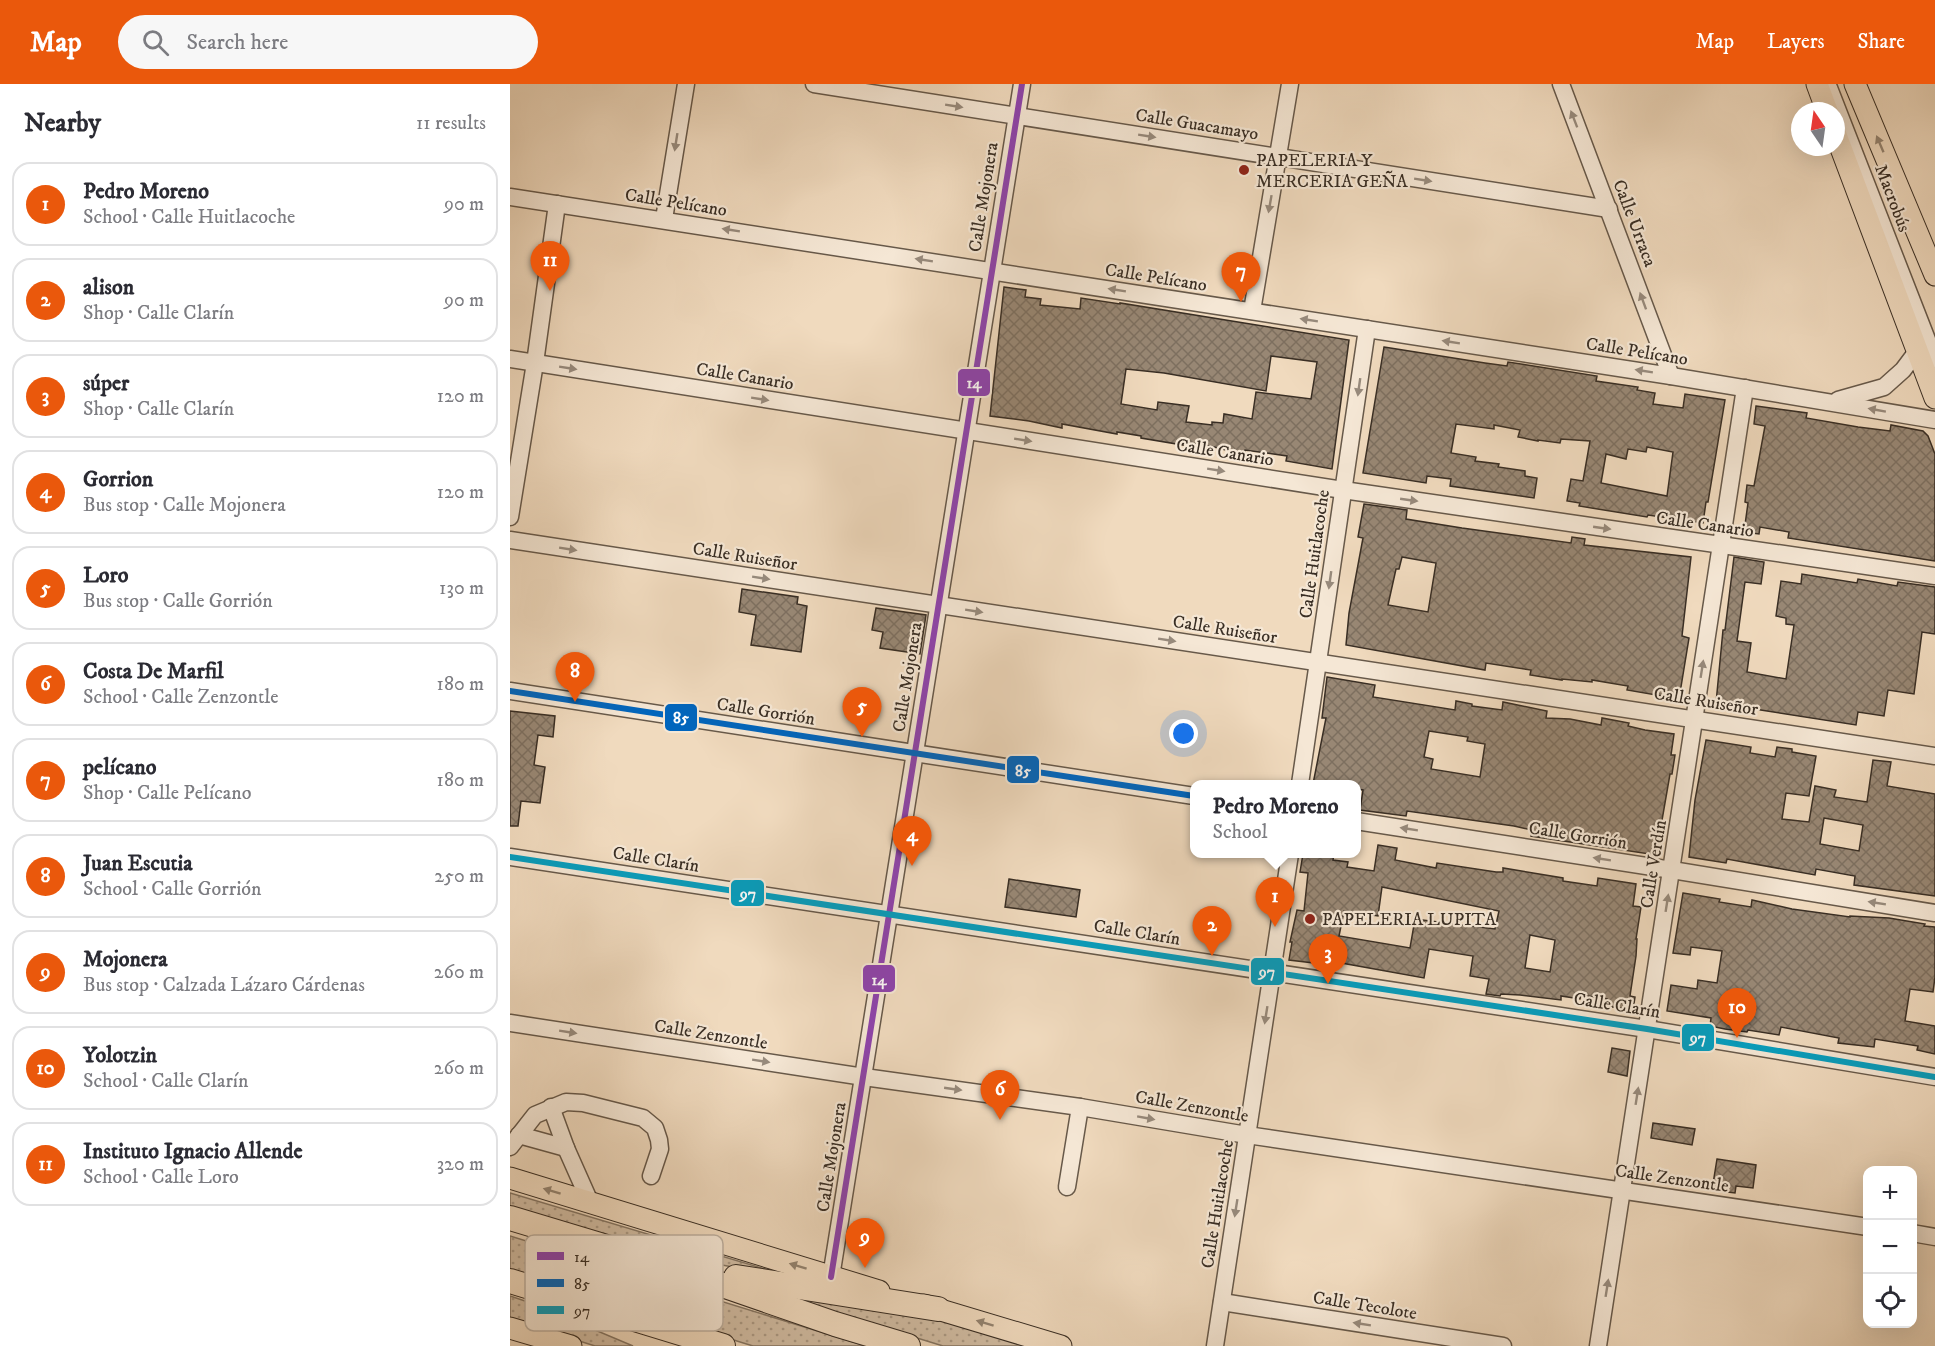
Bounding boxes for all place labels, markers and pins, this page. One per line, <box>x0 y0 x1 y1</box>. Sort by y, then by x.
place label: PAPELERIA Y MERCERIA GEÑA <box>1256 150 1408 193</box>
marker: PAPELERIA Y MERCERIA GEÑA <box>1237 163 1251 177</box>
pin: 11 <box>530 242 570 291</box>
pin: 7 <box>1222 252 1260 302</box>
pin: 8 <box>556 652 594 702</box>
pin: 5 <box>842 688 882 737</box>
pin: 4 <box>892 816 932 866</box>
pin: 1 <box>1256 878 1294 927</box>
pin: 2 <box>1192 906 1232 956</box>
place label: PAPELERIA LUPITA <box>1322 909 1497 931</box>
marker: PAPELERIA LUPITA <box>1303 912 1317 926</box>
pin: 3 <box>1308 934 1348 984</box>
pin: 10 <box>1718 988 1756 1038</box>
pin: 6 <box>980 1070 1020 1120</box>
pin: 9 <box>846 1218 884 1268</box>

